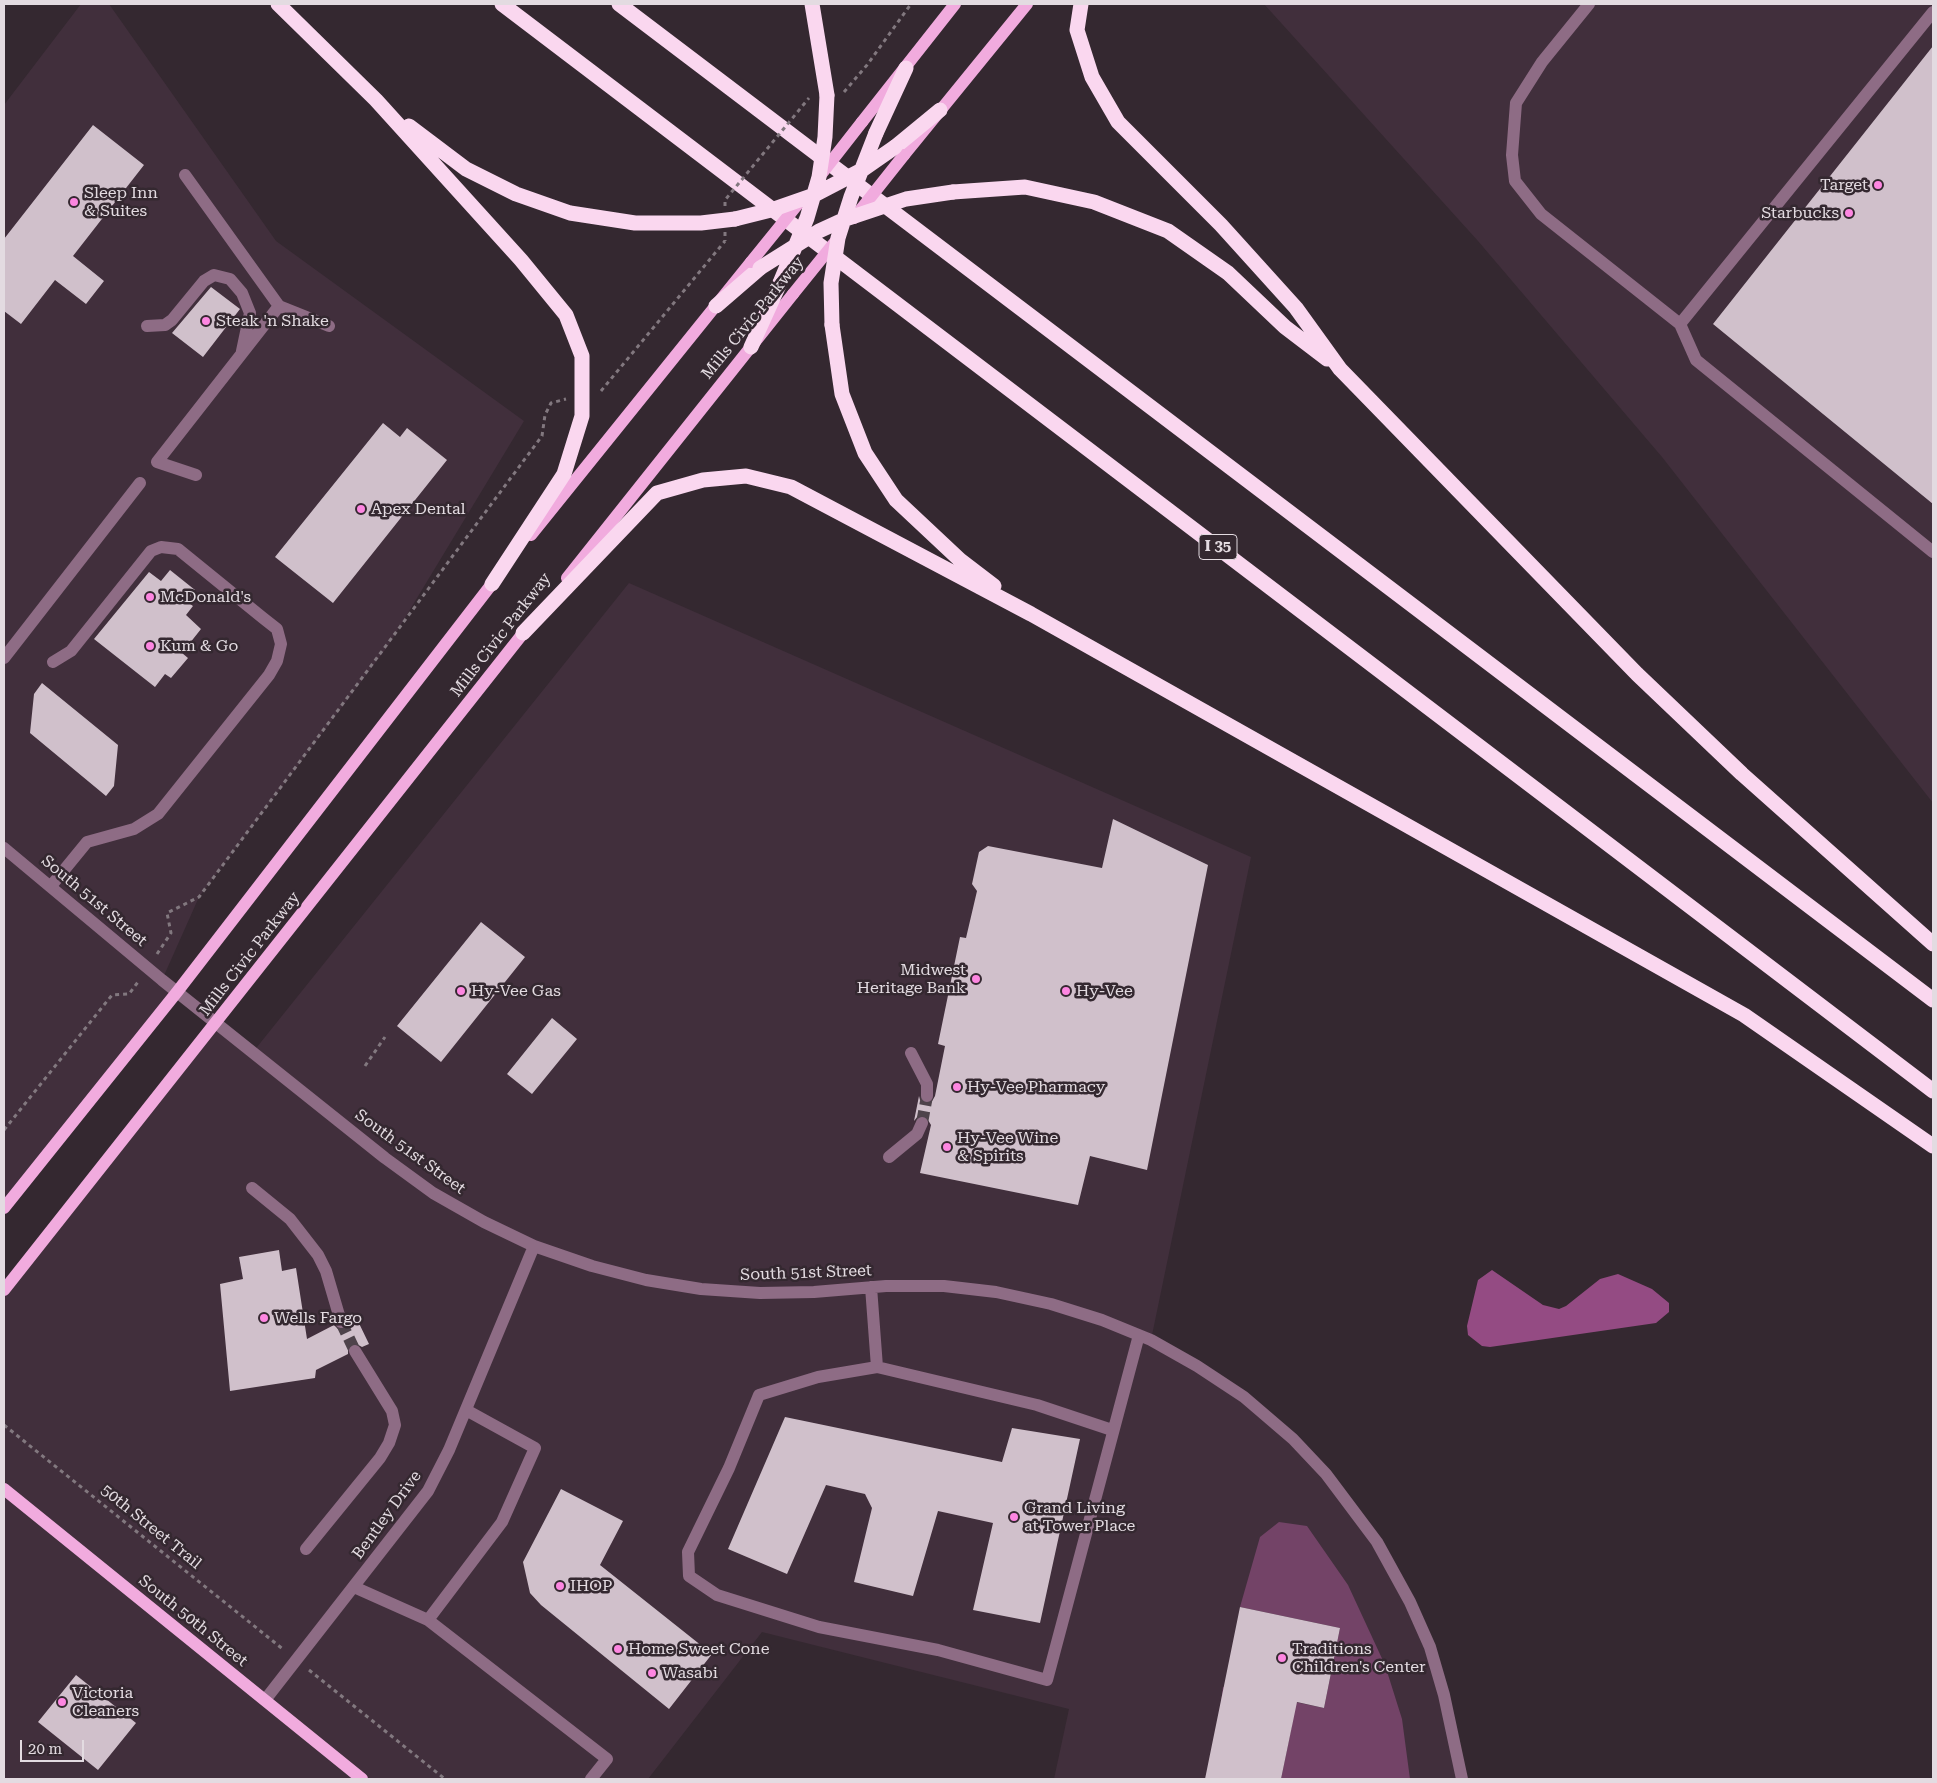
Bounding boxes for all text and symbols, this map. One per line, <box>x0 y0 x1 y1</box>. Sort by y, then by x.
place label: Target <box>1820 175 1868 195</box>
marker: Target <box>1872 179 1884 191</box>
place label: Sleep Inn & Suites <box>84 183 158 221</box>
marker: Sleep Inn & Suites <box>68 196 80 208</box>
place label: Starbucks <box>1761 203 1839 223</box>
marker: Starbucks <box>1843 207 1855 219</box>
street label: Mills Civic Parkway <box>698 253 808 383</box>
place label: Steak 'n Shake <box>216 311 329 331</box>
marker: Steak 'n Shake <box>200 315 212 327</box>
place label: Apex Dental <box>371 499 465 519</box>
marker: Apex Dental <box>355 503 367 515</box>
road number: I 35 <box>1199 534 1237 560</box>
street label: Mills Civic Parkway <box>447 569 555 701</box>
place label: McDonald's <box>160 587 251 607</box>
marker: McDonald's <box>144 591 156 603</box>
place label: Kum & Go <box>160 636 238 656</box>
marker: Kum & Go <box>144 640 156 652</box>
street label: South 51st Street <box>37 851 151 951</box>
street label: Mills Civic Parkway <box>196 888 304 1020</box>
place label: Midwest Heritage Bank <box>857 960 966 998</box>
marker: Midwest Heritage Bank <box>970 973 982 985</box>
place label: Hy-Vee Gas <box>471 981 561 1001</box>
place label: Hy-Vee <box>1076 981 1133 1001</box>
marker: Hy-Vee Gas <box>455 985 467 997</box>
marker: Hy-Vee <box>1060 985 1072 997</box>
place label: Hy-Vee Pharmacy <box>967 1077 1105 1097</box>
marker: Hy-Vee Pharmacy <box>951 1081 963 1093</box>
street label: South 51st Street <box>351 1106 469 1198</box>
place label: Hy-Vee Wine & Spirits <box>957 1128 1058 1166</box>
marker: Hy-Vee Wine & Spirits <box>941 1141 953 1153</box>
street label: South 51st Street <box>740 1261 872 1285</box>
place label: Wells Fargo <box>274 1308 362 1328</box>
marker: Wells Fargo <box>258 1312 270 1324</box>
street label: Bentley Drive <box>348 1467 426 1563</box>
street label: 50th Street Trail <box>97 1481 205 1573</box>
place label: Grand Living at Tower Place <box>1024 1498 1135 1536</box>
marker: Grand Living at Tower Place <box>1008 1511 1020 1523</box>
street label: South 50th Street <box>135 1571 251 1671</box>
place label: IHOP <box>570 1576 612 1596</box>
marker: IHOP <box>554 1580 566 1592</box>
place label: Home Sweet Cone <box>628 1639 769 1659</box>
place label: Traditions Children's Center <box>1292 1639 1426 1677</box>
marker: Home Sweet Cone <box>612 1643 624 1655</box>
marker: Traditions Children's Center <box>1276 1652 1288 1664</box>
place label: Wasabi <box>662 1663 718 1683</box>
marker: Wasabi <box>646 1667 658 1679</box>
place label: Victoria Cleaners <box>72 1683 139 1721</box>
marker: Victoria Cleaners <box>56 1696 68 1708</box>
scale bar <box>22 1730 86 1762</box>
text: 20 m <box>28 1740 62 1758</box>

